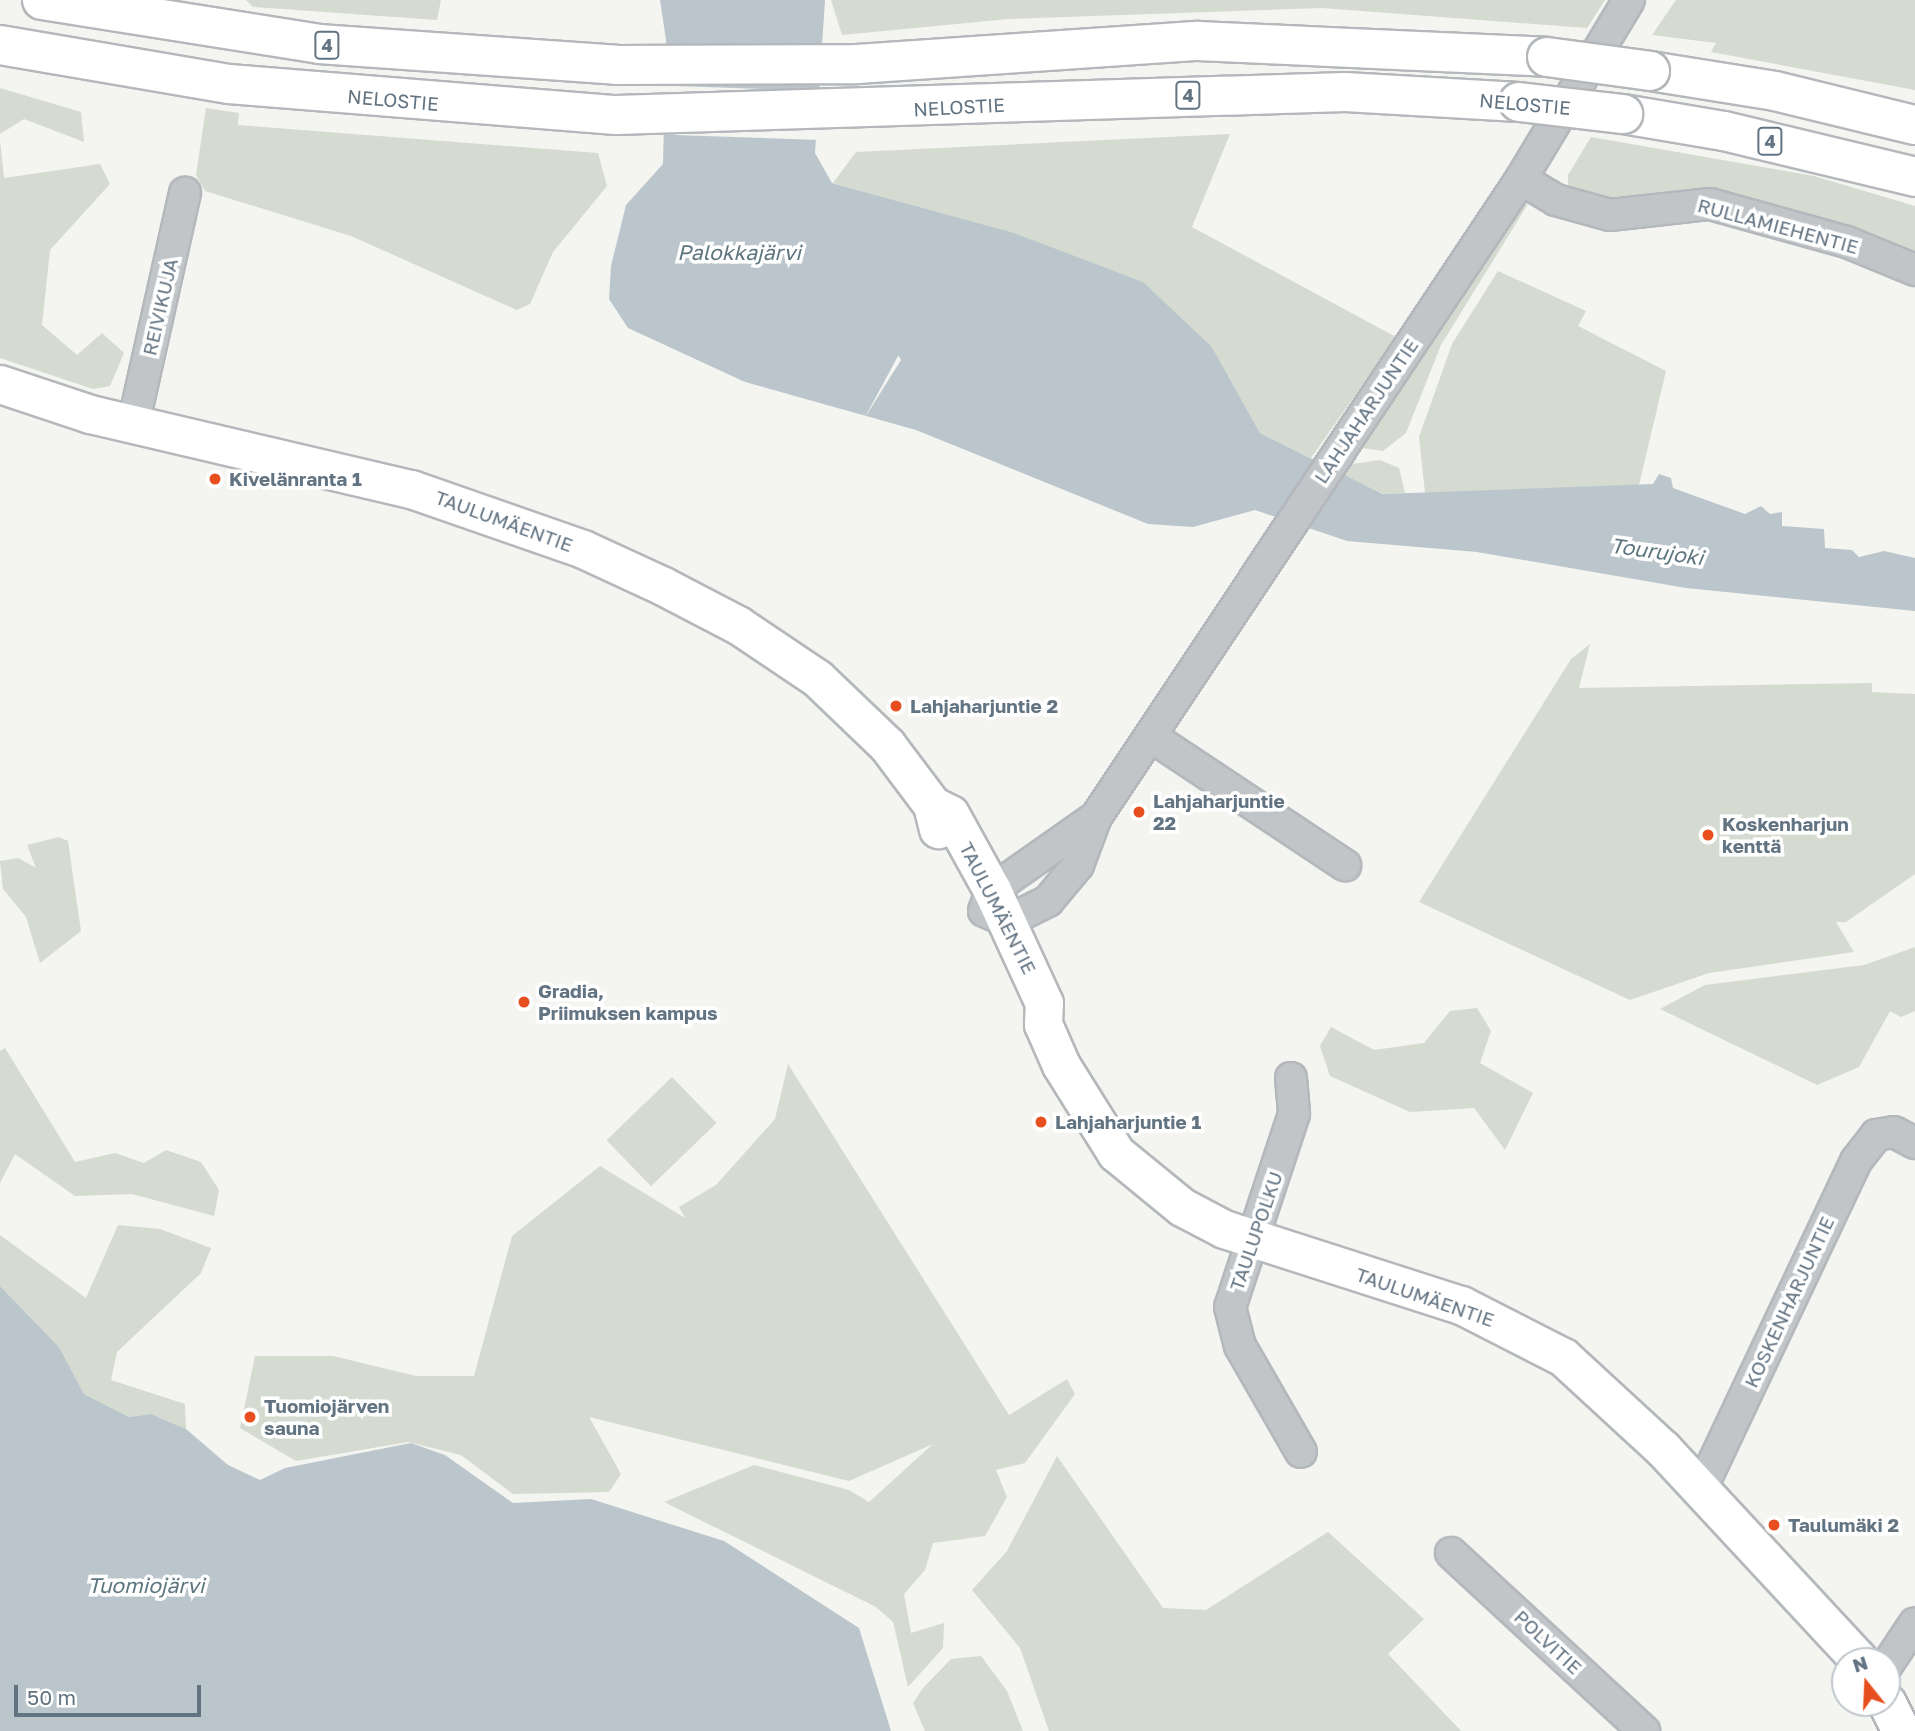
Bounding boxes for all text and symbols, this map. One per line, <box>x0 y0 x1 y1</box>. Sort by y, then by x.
road number: 4 <box>313 31 341 60</box>
road number: 4 <box>1174 80 1202 110</box>
street label: NELOSTIE <box>346 85 440 115</box>
street label: NELOSTIE <box>1478 89 1572 119</box>
street label: NELOSTIE <box>913 93 1005 121</box>
road number: 4 <box>1756 126 1784 156</box>
street label: RULLAMIEHENTIE <box>1695 194 1861 258</box>
water label: Palokkajärvi <box>677 239 801 265</box>
street label: REIVIKUJA <box>138 256 182 358</box>
street label: LAHJAHARJUNTIE <box>1309 334 1423 488</box>
place label: Kivelänranta 1 <box>229 468 362 490</box>
marker: Kivelänranta 1 <box>207 471 223 487</box>
street label: TAULUMÄENTIE <box>432 486 576 556</box>
water label: Tourujoki <box>1609 532 1705 570</box>
place label: Lahjaharjuntie 2 <box>910 695 1058 717</box>
marker: Lahjaharjuntie 2 <box>888 698 904 714</box>
place label: Lahjaharjuntie 22 <box>1153 790 1285 834</box>
marker: Lahjaharjuntie 22 <box>1131 804 1147 820</box>
place label: Koskenharjun kenttä <box>1722 813 1849 857</box>
marker: Koskenharjun kenttä <box>1700 827 1716 843</box>
street label: TAULUMÄENTIE <box>955 838 1041 978</box>
place label: Gradia, Priimuksen kampus <box>538 980 718 1024</box>
marker: Gradia, Priimuksen kampus <box>516 994 532 1010</box>
place label: Lahjaharjuntie 1 <box>1055 1111 1201 1133</box>
marker: Lahjaharjuntie 1 <box>1033 1114 1049 1130</box>
street label: TAULUPOLKU <box>1225 1168 1287 1294</box>
street label: KOSKENHARJUNTIE <box>1739 1213 1839 1391</box>
street label: TAULUMÄENTIE <box>1353 1263 1497 1331</box>
place label: Tuomiojärven sauna <box>264 1395 389 1439</box>
marker: Tuomiojärven sauna <box>242 1409 258 1425</box>
place label: Taulumäki 2 <box>1788 1514 1899 1536</box>
marker: Taulumäki 2 <box>1766 1517 1782 1533</box>
water label: Tuomiojärvi <box>88 1572 204 1598</box>
street label: POLVITIE <box>1510 1605 1586 1679</box>
north arrow <box>1831 1647 1901 1717</box>
text: N <box>1850 1650 1870 1677</box>
scale bar <box>18 1672 205 1716</box>
text: 50 m <box>27 1684 76 1710</box>

